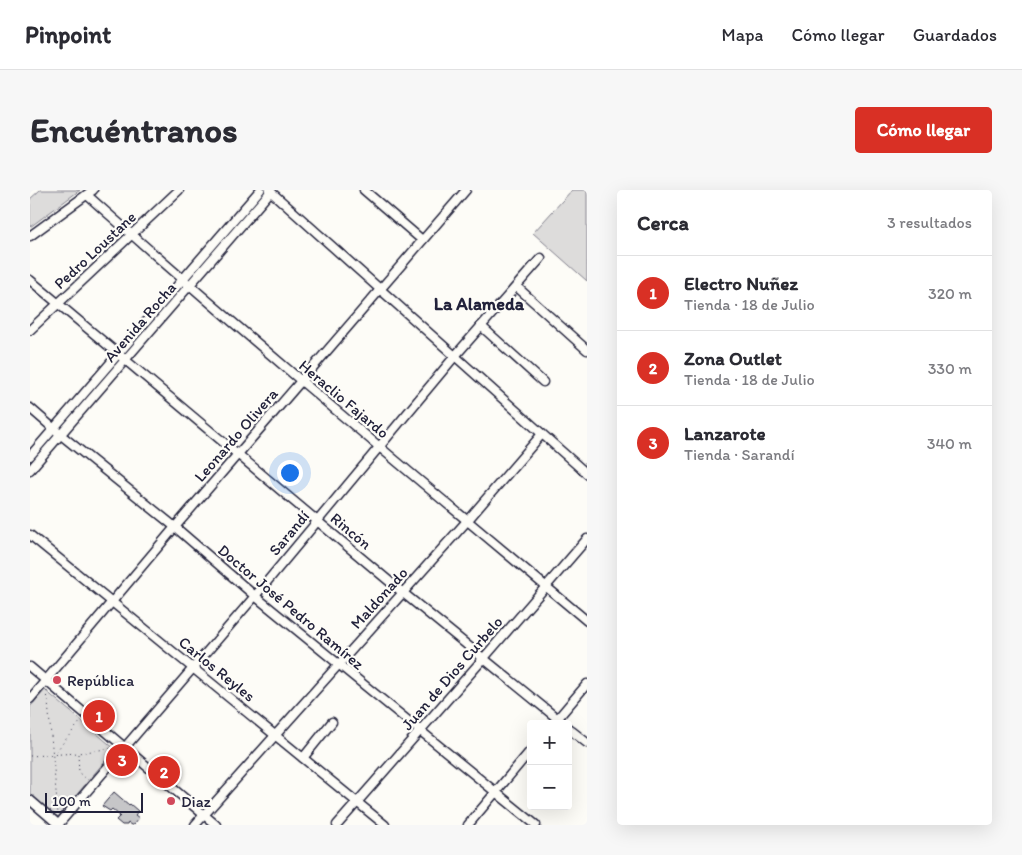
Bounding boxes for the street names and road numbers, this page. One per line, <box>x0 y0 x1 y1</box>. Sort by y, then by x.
street label: Pedro Loustane <box>50 207 140 293</box>
street label: Avenida Rocha <box>100 278 180 366</box>
street label: Heraclio Fajardo <box>295 356 393 442</box>
street label: Leonardo Olivera <box>190 384 282 486</box>
street label: Sarandí <box>265 507 313 559</box>
street label: Rincón <box>327 509 375 553</box>
street label: Doctor José Pedro Ramírez <box>214 540 368 674</box>
street label: Maldonado <box>346 563 412 633</box>
street label: Juan de Dios Curbelo <box>397 612 507 734</box>
street label: Carlos Reyles <box>175 632 259 706</box>

